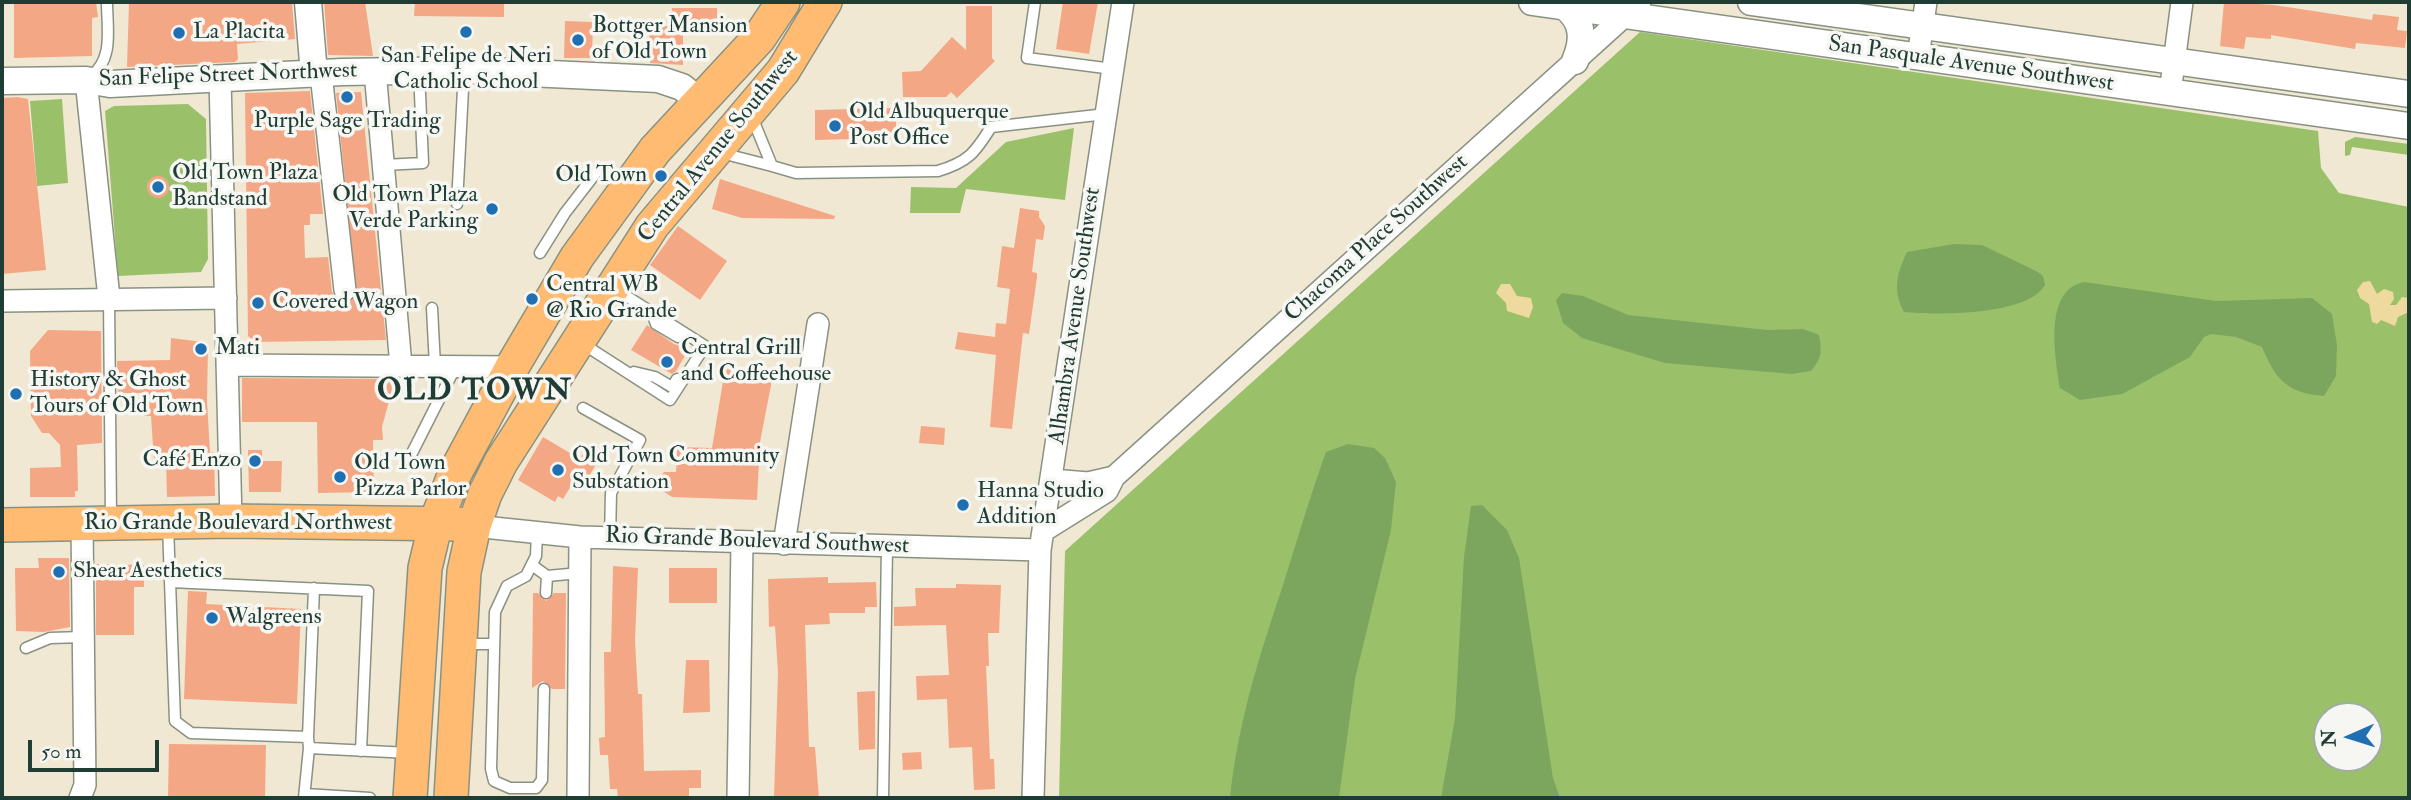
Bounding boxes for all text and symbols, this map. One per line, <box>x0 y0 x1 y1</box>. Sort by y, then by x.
place label: Bottger Mansion of Old Town <box>592 13 748 67</box>
place label: La Placita <box>193 19 285 47</box>
marker: San Felipe de Neri Catholic School <box>458 24 474 40</box>
marker: La Placita <box>171 25 187 41</box>
street label: San Pasquale Avenue Southwest <box>1826 31 2116 99</box>
marker: Bottger Mansion of Old Town <box>570 32 586 48</box>
place label: San Felipe de Neri Catholic School <box>381 43 551 97</box>
street label: Central Avenue Southwest <box>633 45 805 249</box>
street label: San Felipe Street Northwest <box>98 58 358 94</box>
marker: Purple Sage Trading <box>339 89 355 105</box>
place label: Old Albuquerque Post Office <box>849 99 1009 153</box>
place label: Purple Sage Trading <box>254 108 440 136</box>
marker: Old Albuquerque Post Office <box>827 118 843 134</box>
street label: Chacoma Place Southwest <box>1280 149 1474 329</box>
place label: Old Town Plaza Bandstand <box>172 160 318 214</box>
place label: Old Town <box>555 162 647 190</box>
marker: Old Town <box>653 168 669 184</box>
marker: Old Town Plaza Bandstand <box>150 179 166 195</box>
place label: Old Town Plaza Verde Parking <box>332 182 478 236</box>
street label: Alhambra Avenue Southwest <box>1044 186 1108 446</box>
marker: Old Town Plaza Verde Parking <box>484 201 500 217</box>
place label: Central WB @ Rio Grande <box>546 272 677 326</box>
place label: Covered Wagon <box>272 289 418 317</box>
marker: Central WB @ Rio Grande <box>524 291 540 307</box>
marker: Covered Wagon <box>250 295 266 311</box>
place label: Mati <box>215 335 260 363</box>
place label: Central Grill and Coffeehouse <box>681 335 831 389</box>
marker: Mati <box>193 341 209 357</box>
marker: Central Grill and Coffeehouse <box>659 354 675 370</box>
place label: History & Ghost Tours of Old Town <box>30 367 203 421</box>
district label: OLD TOWN <box>378 375 572 411</box>
marker: History & Ghost Tours of Old Town <box>8 386 24 402</box>
place label: Old Town Community Substation <box>572 443 779 497</box>
place label: Café Enzo <box>142 447 241 475</box>
place label: Old Town Pizza Parlor <box>354 450 466 504</box>
marker: Café Enzo <box>247 453 263 469</box>
marker: Old Town Community Substation <box>550 462 566 478</box>
marker: Old Town Pizza Parlor <box>332 469 348 485</box>
place label: Hanna Studio Addition <box>977 478 1104 532</box>
marker: Hanna Studio Addition <box>955 497 971 513</box>
street label: Rio Grande Boulevard Northwest <box>84 510 392 538</box>
street label: Rio Grande Boulevard Southwest <box>604 523 910 561</box>
place label: Shear Aesthetics <box>73 558 222 586</box>
marker: Shear Aesthetics <box>51 564 67 580</box>
place label: Walgreens <box>226 604 322 632</box>
marker: Walgreens <box>204 610 220 626</box>
north arrow <box>2313 702 2383 772</box>
scale bar <box>32 726 163 770</box>
text: N <box>2317 729 2341 747</box>
text: 50 m <box>41 738 82 765</box>

